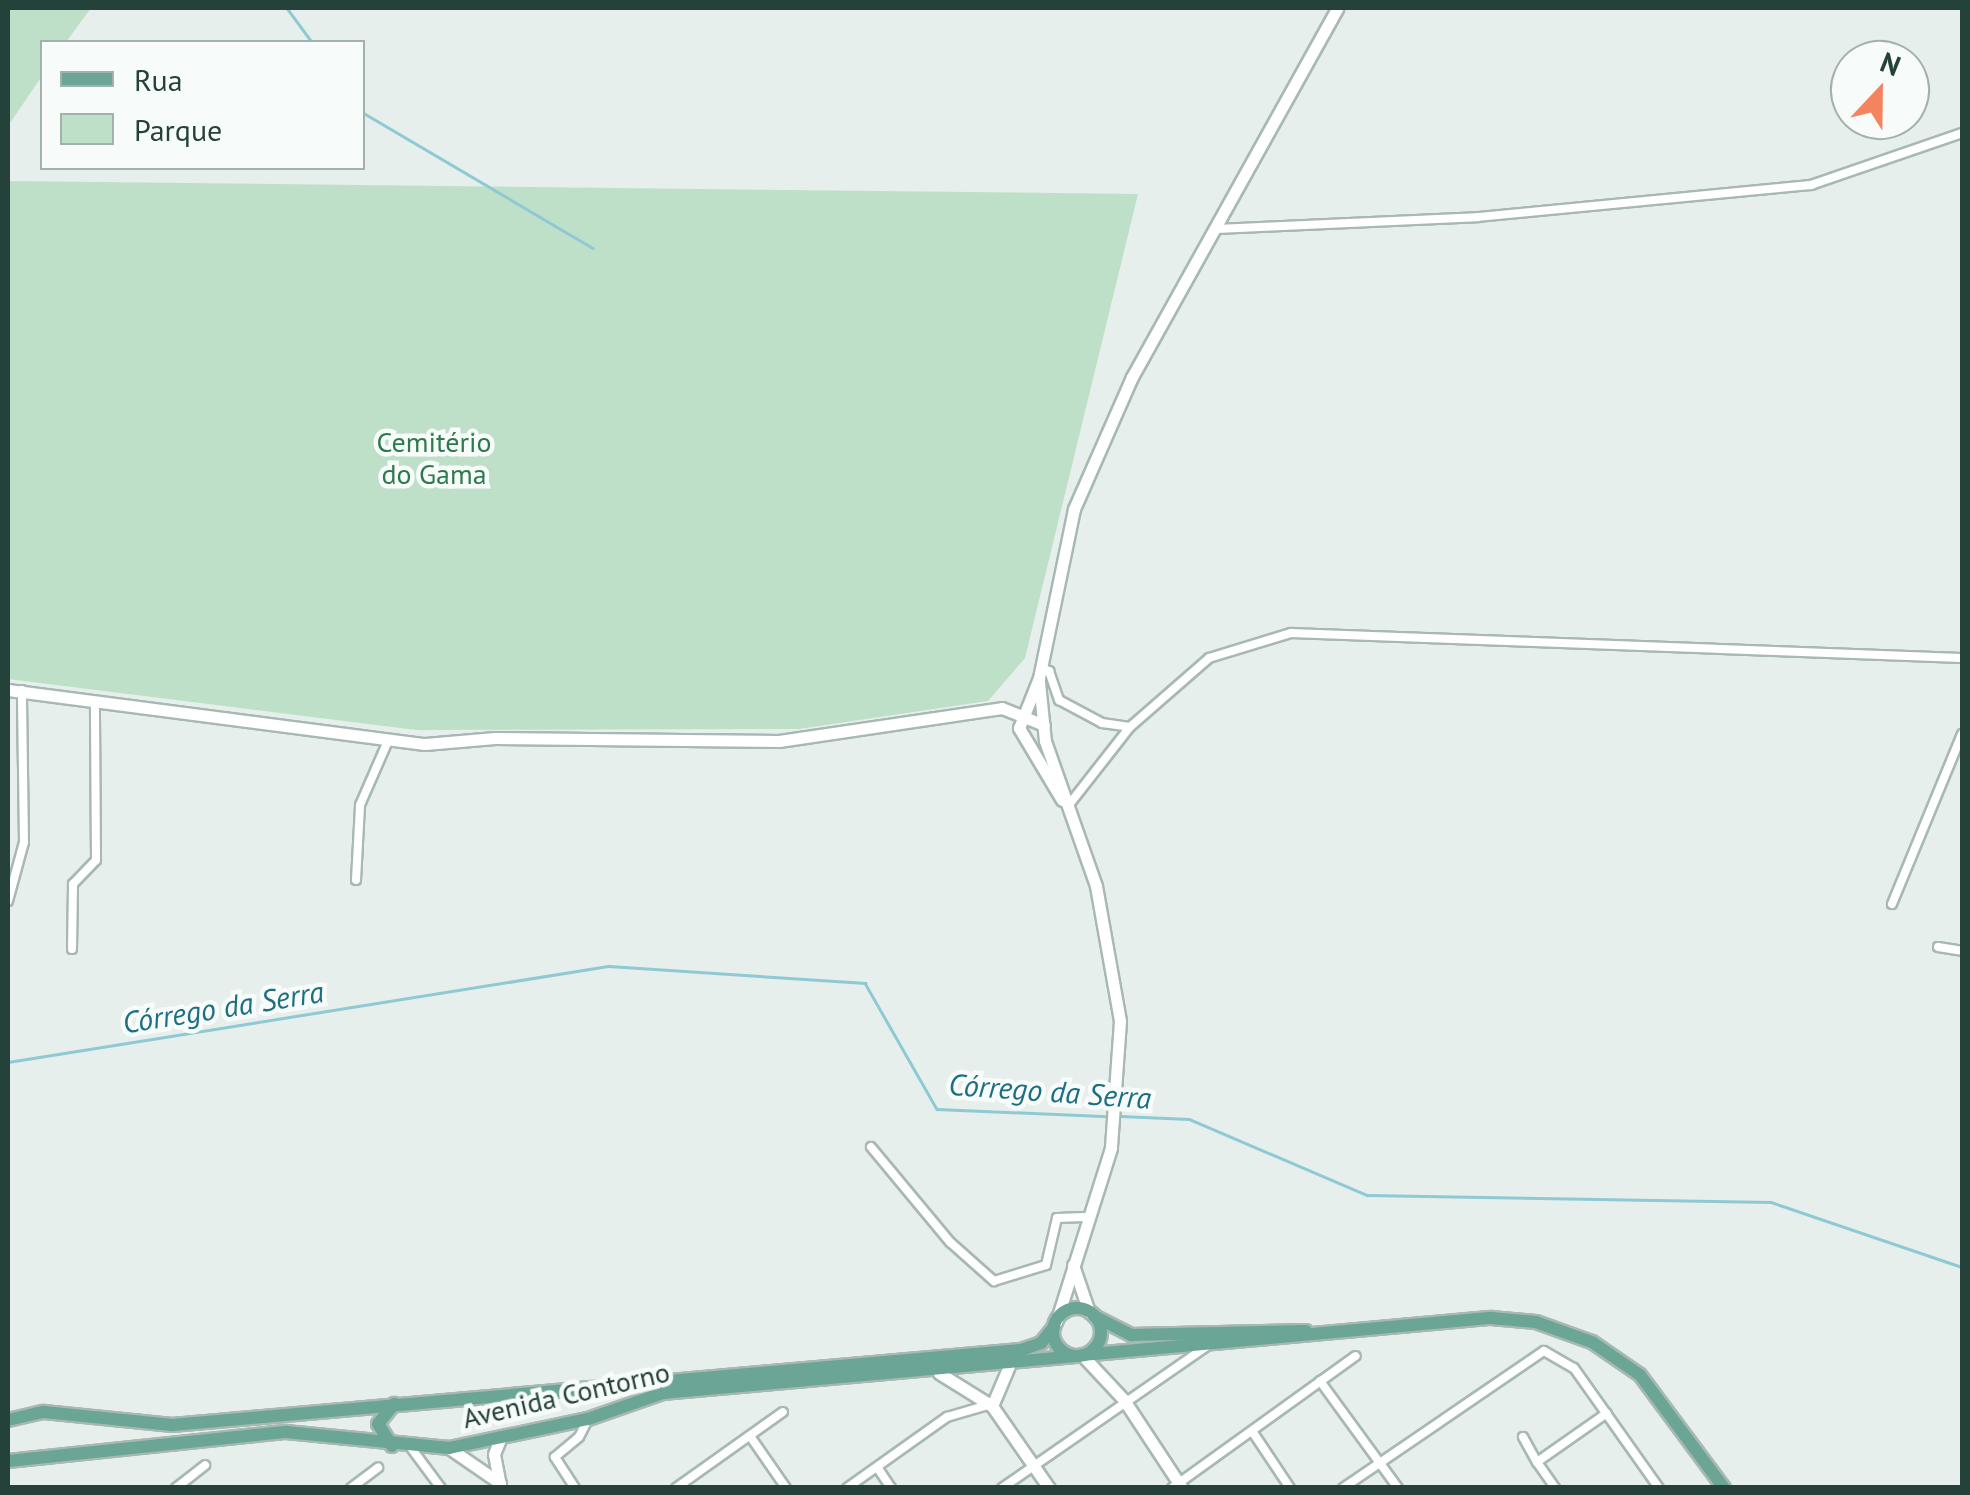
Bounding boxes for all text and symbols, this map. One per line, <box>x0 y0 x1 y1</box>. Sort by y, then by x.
legend <box>40 40 365 170</box>
north arrow <box>1830 40 1930 140</box>
text: N <box>1875 43 1906 84</box>
text: Rua <box>134 60 183 99</box>
text: Parque <box>134 110 222 149</box>
park label: Cemitério do Gama <box>377 425 491 491</box>
water label: Córrego da Serra <box>120 973 326 1041</box>
water label: Córrego da Serra <box>948 1066 1152 1116</box>
street label: Avenida Contorno <box>459 1355 673 1435</box>

